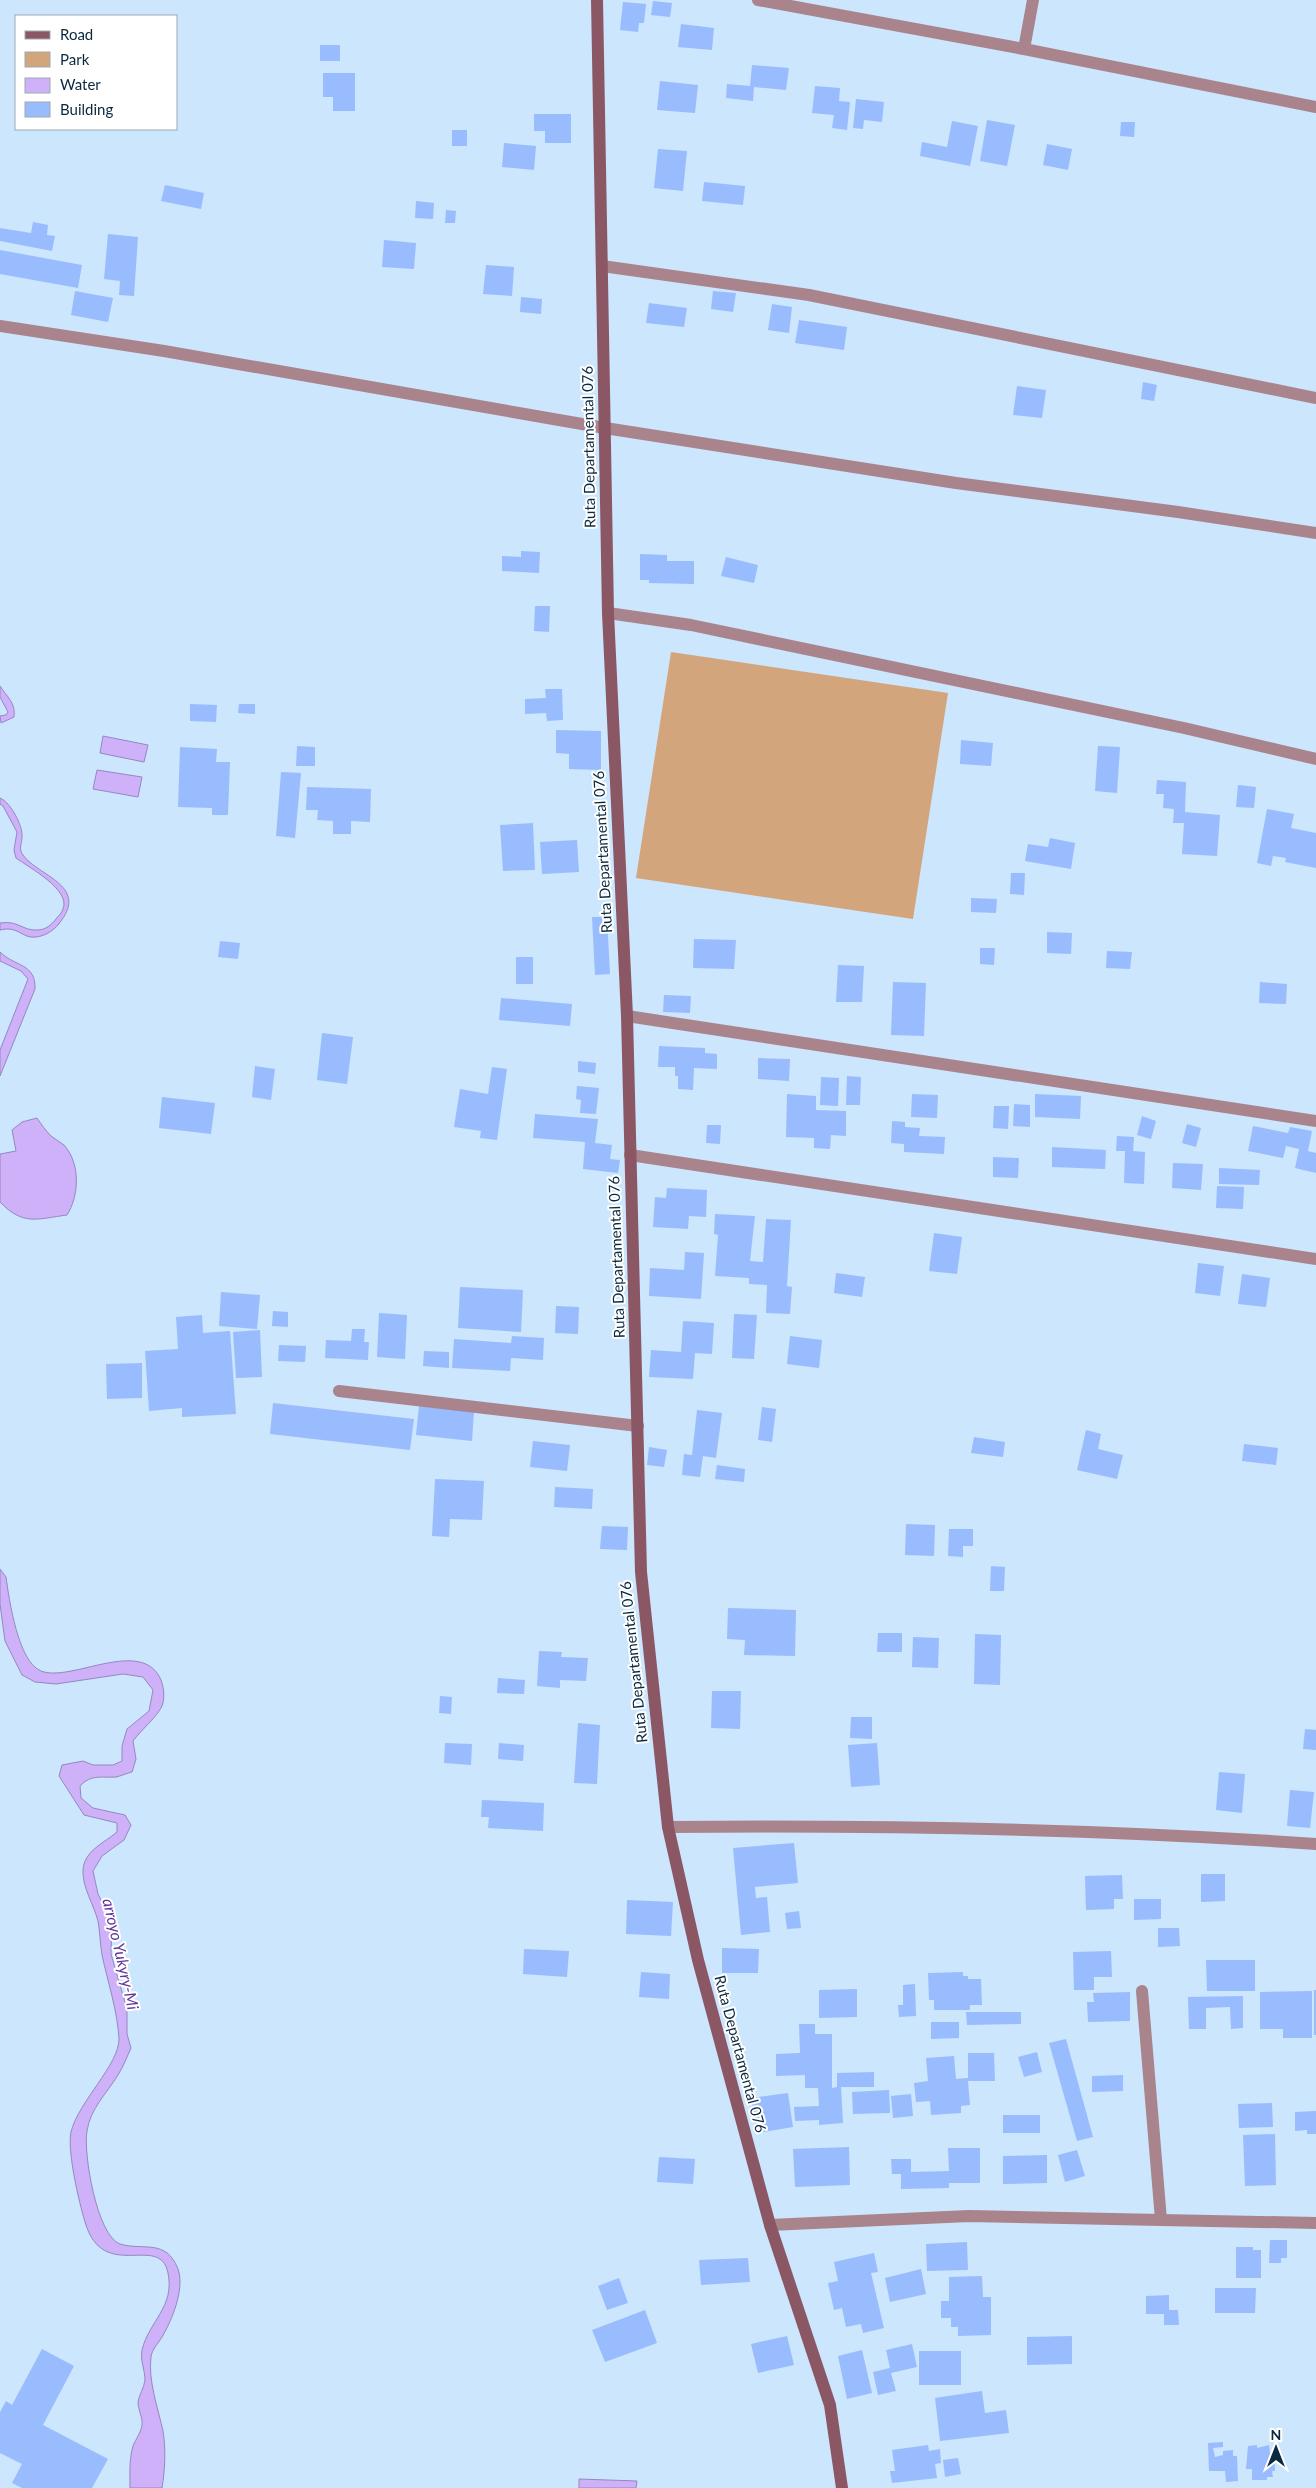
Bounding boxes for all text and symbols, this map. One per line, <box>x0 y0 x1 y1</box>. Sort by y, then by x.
legend <box>15 15 178 130</box>
text: Road <box>60 25 93 43</box>
text: Park <box>60 50 90 68</box>
text: Water <box>60 75 101 93</box>
text: Building <box>60 100 113 118</box>
street label: Ruta Departamental 076 <box>578 365 598 528</box>
street label: Ruta Departamental 076 <box>589 770 615 934</box>
street label: Ruta Departamental 076 <box>604 1175 628 1338</box>
street label: Ruta Departamental 076 <box>616 1580 650 1744</box>
water label: arroyo Yukyry-Mi <box>99 1896 144 2012</box>
street label: Ruta Departamental 076 <box>711 1973 771 2135</box>
north arrow <box>1251 2423 1301 2473</box>
text: N <box>1271 2426 1281 2443</box>

